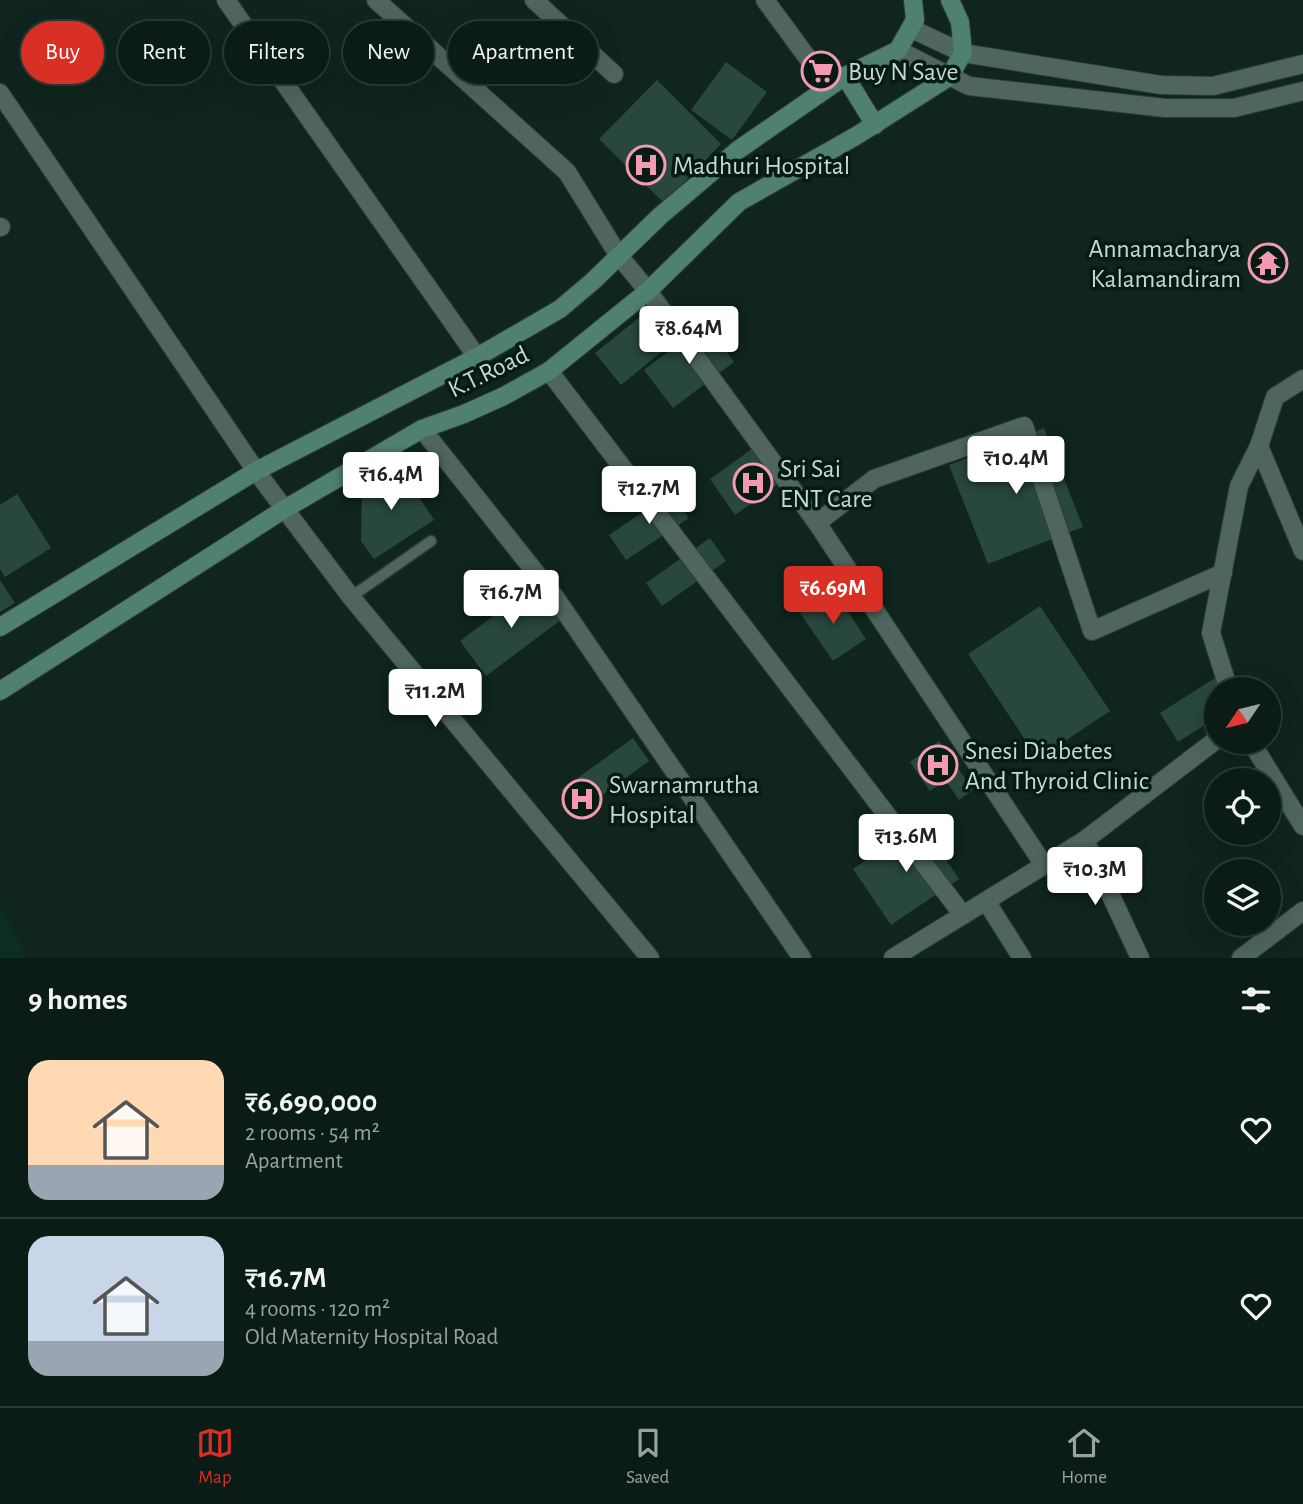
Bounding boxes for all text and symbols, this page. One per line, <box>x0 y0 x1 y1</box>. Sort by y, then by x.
chip: Buy <box>21 21 104 84</box>
chip: Rent <box>118 21 210 84</box>
chip: Filters <box>224 21 329 84</box>
chip: New <box>343 21 434 84</box>
chip: Apartment <box>448 21 598 84</box>
supermarket icon: Buy N Save <box>800 50 842 92</box>
place label: Buy N Save <box>848 59 958 85</box>
hospital icon: Madhuri Hospital <box>625 144 667 186</box>
place label: Madhuri Hospital <box>673 153 850 179</box>
place label: Annamacharya Kalamandiram <box>1088 236 1241 292</box>
temple icon: Annamacharya Kalamandiram <box>1247 242 1289 284</box>
pin: ₹8.64M <box>632 306 746 366</box>
text: ₹8.64M <box>655 317 723 340</box>
street label: K.T.Road <box>444 341 533 402</box>
pin: ₹10.4M <box>959 436 1073 496</box>
text: ₹10.4M <box>983 447 1049 470</box>
pin: ₹16.4M <box>334 452 448 512</box>
place label: Sri Sai ENT Care <box>780 456 873 512</box>
hospital icon: Sri Sai ENT Care <box>732 462 774 504</box>
text: ₹16.4M <box>359 463 423 486</box>
pin: ₹12.7M <box>592 466 706 526</box>
text: ₹12.7M <box>618 477 680 500</box>
pin: ₹6.69M <box>776 566 890 626</box>
pin: ₹16.7M <box>454 570 568 630</box>
text: ₹6.69M <box>800 577 866 600</box>
text: ₹16.7M <box>480 581 542 604</box>
pin: ₹11.2M <box>378 670 492 729</box>
north arrow <box>1204 677 1281 754</box>
map controls <box>1204 677 1281 936</box>
text: ₹11.2M <box>405 680 465 703</box>
place label: Snesi Diabetes And Thyroid Clinic <box>965 738 1149 794</box>
hospital icon: Snesi Diabetes And Thyroid Clinic <box>917 744 959 786</box>
button: locate <box>1204 768 1281 845</box>
place label: Swarnamrutha Hospital <box>609 772 759 828</box>
hospital icon: Swarnamrutha Hospital <box>561 778 603 820</box>
pin: ₹13.6M <box>849 814 963 874</box>
text: ₹13.6M <box>875 825 937 848</box>
pin: ₹10.3M <box>1038 848 1152 907</box>
text: ₹10.3M <box>1063 858 1127 881</box>
button: layers <box>1204 859 1281 936</box>
icon: filters <box>1237 981 1275 1019</box>
text: 9 homes <box>28 985 128 1015</box>
text: ₹6,690,000 <box>245 1087 377 1117</box>
icon: home <box>84 1088 168 1172</box>
icon: heart <box>1237 1111 1275 1149</box>
text: 2 rooms · 54 m² <box>245 1122 380 1145</box>
text: Apartment <box>245 1150 343 1173</box>
text: ₹16.7M <box>245 1263 327 1293</box>
icon: home <box>84 1264 168 1348</box>
icon: heart <box>1237 1287 1275 1325</box>
text: 4 rooms · 120 m² <box>245 1298 390 1321</box>
text: Old Maternity Hospital Road <box>245 1326 499 1349</box>
tab: Map <box>196 1424 234 1489</box>
tab: Saved <box>626 1424 669 1489</box>
tab: Home <box>1061 1424 1107 1489</box>

